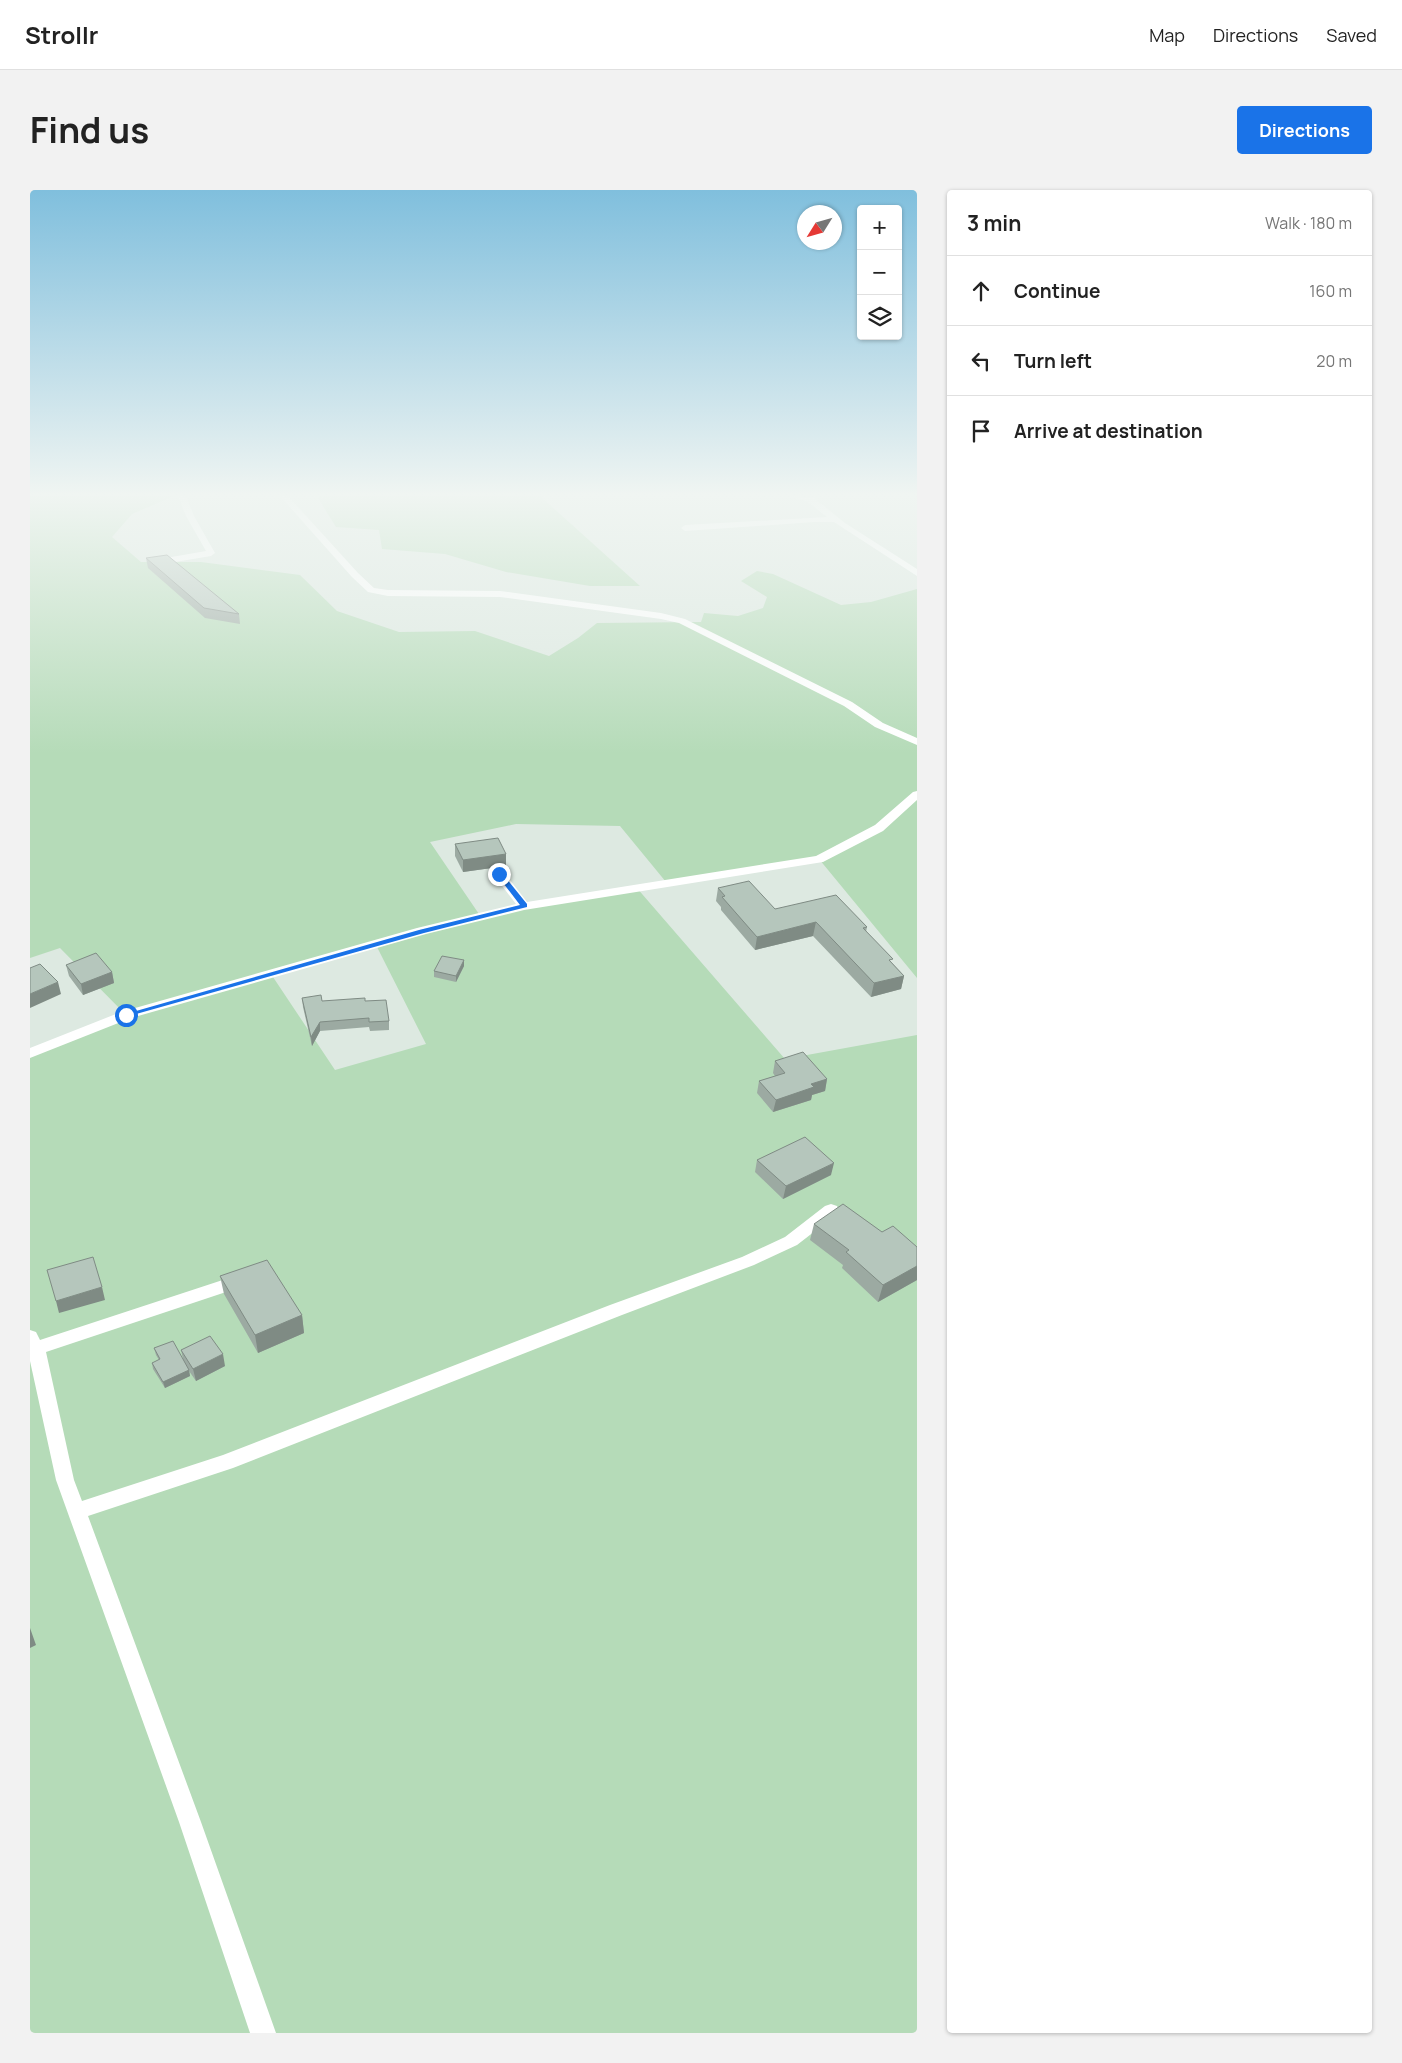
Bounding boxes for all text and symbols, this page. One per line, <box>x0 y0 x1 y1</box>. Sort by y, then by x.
text: Strollr <box>25 18 98 51</box>
text: Map <box>1149 23 1185 47</box>
text: Directions <box>1213 23 1298 47</box>
text: Saved <box>1326 23 1377 47</box>
text: Find us <box>30 106 149 154</box>
button: Directions <box>1237 106 1372 154</box>
north arrow <box>797 205 842 250</box>
map controls <box>857 205 902 340</box>
button: + <box>857 205 902 250</box>
text: 3 min <box>967 209 1021 237</box>
text: Walk · 180 m <box>1265 212 1352 234</box>
button: − <box>857 250 902 295</box>
icon: ahead <box>967 277 995 305</box>
text: Continue <box>1014 278 1100 304</box>
text: 160 m <box>1309 280 1352 302</box>
button: layers <box>857 295 902 340</box>
icon: left <box>967 347 995 375</box>
text: Turn left <box>1014 348 1092 374</box>
text: 20 m <box>1316 350 1352 372</box>
icon: arrive <box>967 417 995 445</box>
text: Arrive at destination <box>1014 418 1203 444</box>
route end <box>488 863 511 886</box>
route start <box>115 1004 138 1027</box>

